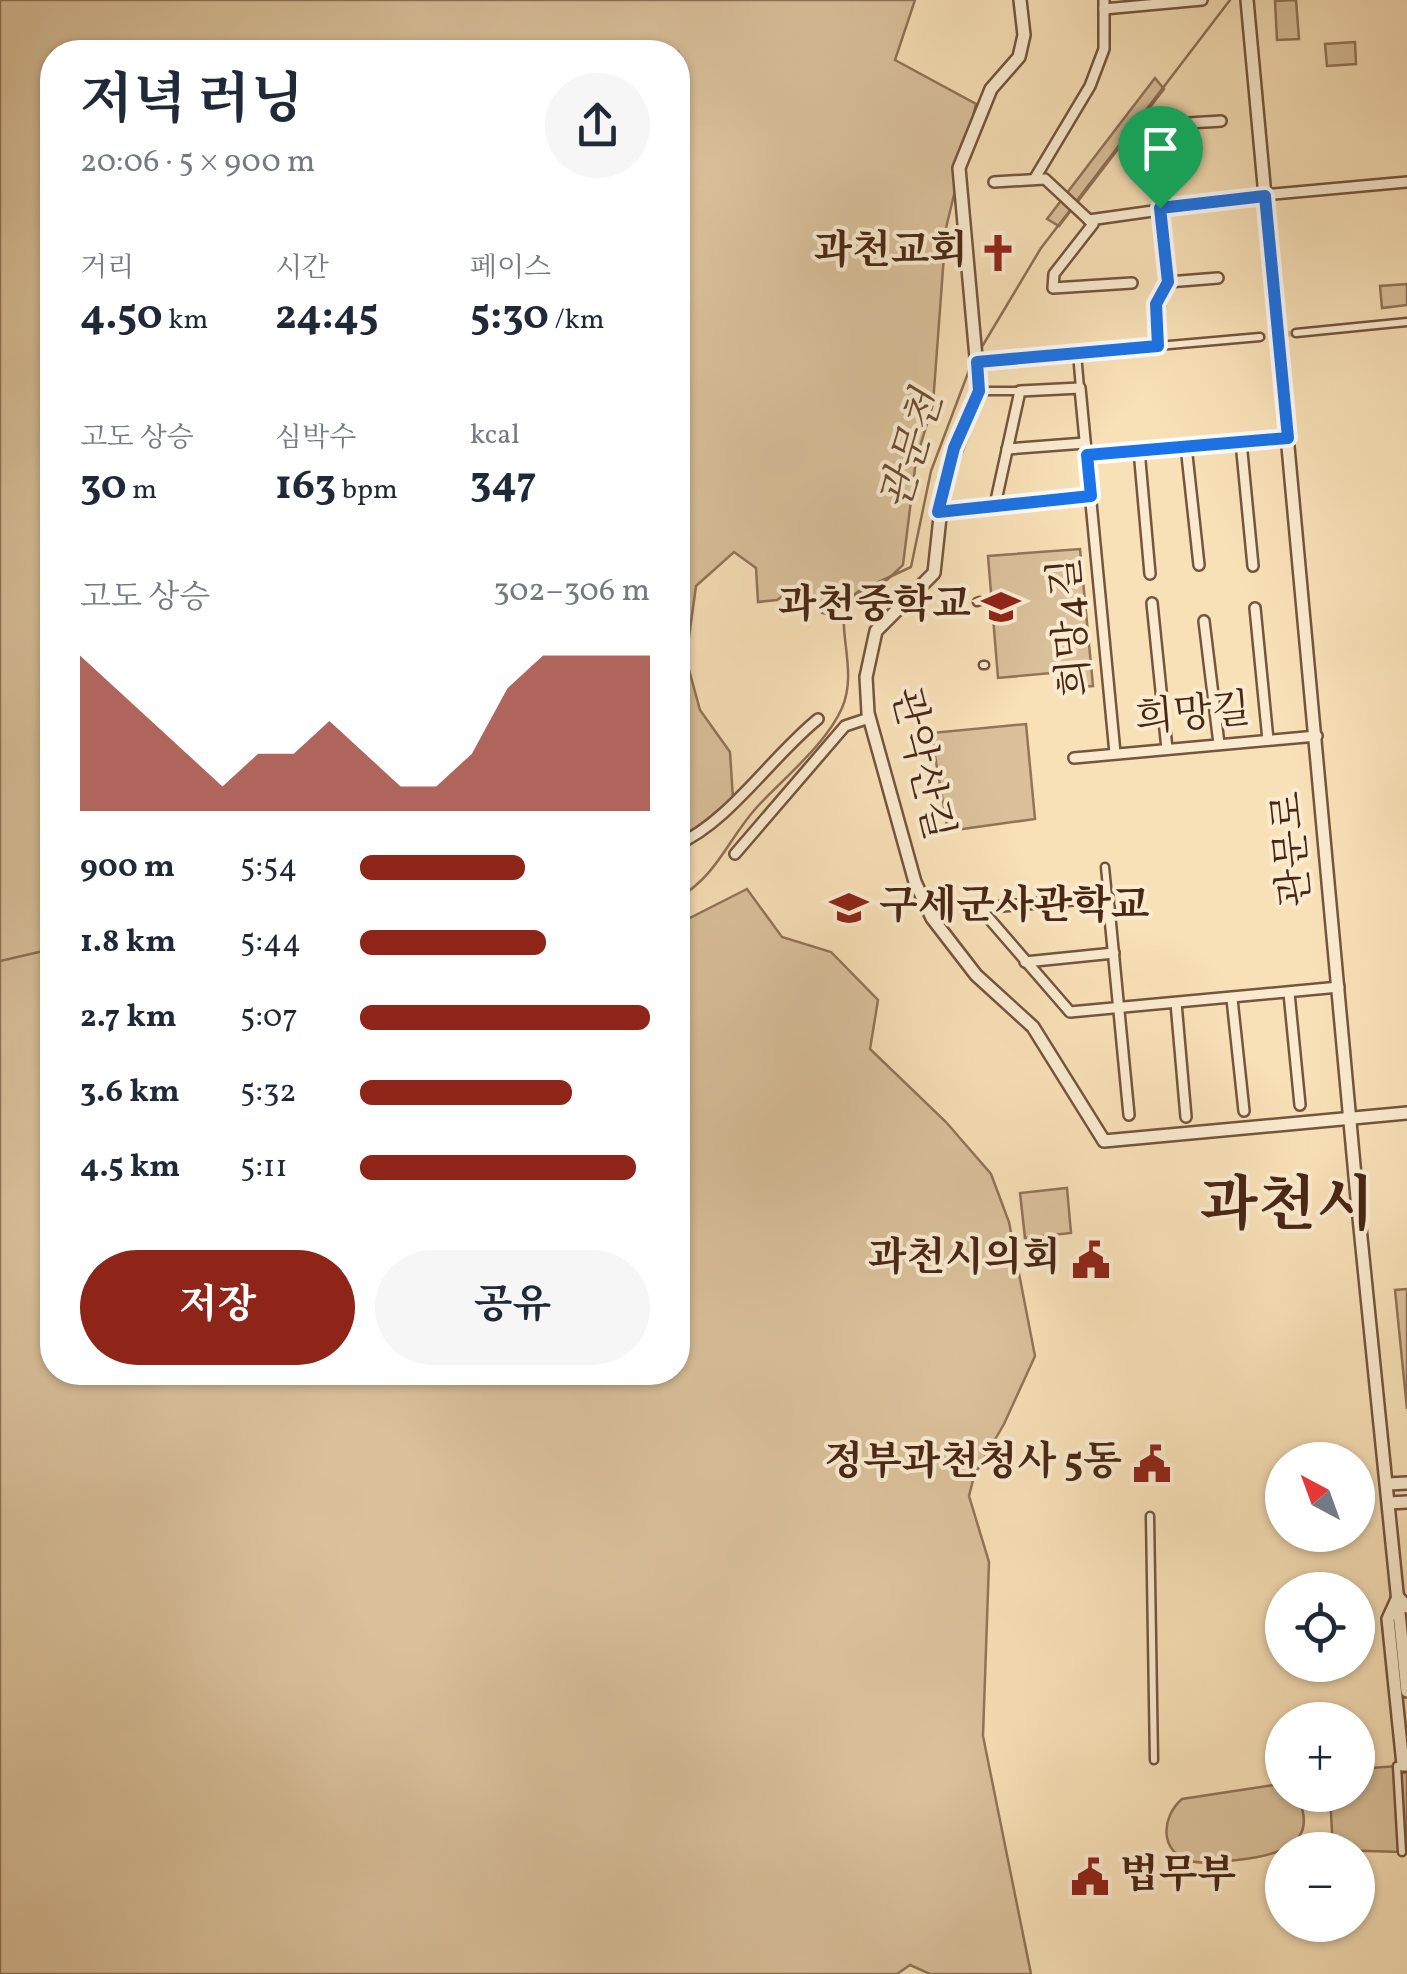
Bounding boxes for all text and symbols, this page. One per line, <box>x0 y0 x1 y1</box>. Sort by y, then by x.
text: 저녁 러닝 <box>80 65 304 141</box>
button: share <box>545 73 650 178</box>
pin <box>1118 106 1203 209</box>
icon: arrive <box>1133 121 1188 176</box>
text: 20:06 · 5 × 900 m <box>80 141 315 185</box>
place label: 과천교회 <box>813 225 968 281</box>
church icon: 과천교회 <box>977 232 1019 274</box>
text: 거리 <box>80 249 134 288</box>
text: 시간 <box>275 249 329 288</box>
text: 페이스 <box>470 249 551 288</box>
text: 4.50 <box>80 288 163 347</box>
text: 24:45 <box>275 288 379 347</box>
text: 5:30 <box>470 288 549 347</box>
text: km <box>163 301 208 340</box>
text: /km <box>549 301 605 340</box>
water label: 관문천 <box>868 382 961 518</box>
text: kcal <box>470 416 520 455</box>
text: 고도 상승 <box>80 419 194 458</box>
text: 심박수 <box>275 419 356 458</box>
text: 347 <box>470 455 537 514</box>
text: 30 <box>80 458 127 517</box>
text: 163 <box>275 458 336 517</box>
text: m <box>127 471 157 510</box>
text: bpm <box>336 471 398 510</box>
street label: 희망4길 <box>1039 555 1107 699</box>
text: 302–306 m <box>493 570 650 614</box>
text: 고도 상승 <box>80 577 210 621</box>
place label: 과천중학교 <box>778 579 971 635</box>
school or university icon: 과천중학교 <box>980 586 1022 628</box>
street label: 관악산길 <box>875 682 965 846</box>
street label: 희망길 <box>1133 683 1253 749</box>
street label: 관문로 <box>1261 789 1327 909</box>
text: 900 m <box>80 846 175 890</box>
text: 5:54 <box>240 846 297 890</box>
place label: 구세군사관학교 <box>879 880 1150 936</box>
school or university icon: 구세군사관학교 <box>828 887 870 929</box>
text: 1.8 km <box>80 921 176 965</box>
text: 5:44 <box>240 921 301 965</box>
text: 2.7 km <box>80 996 177 1040</box>
text: 5:07 <box>240 996 298 1040</box>
text: 3.6 km <box>80 1071 180 1115</box>
text: 5:32 <box>240 1071 297 1115</box>
text: 4.5 km <box>80 1146 180 1190</box>
text: 5:11 <box>240 1146 288 1190</box>
district label: 과천시 <box>1200 1167 1374 1250</box>
place label: 과천시의회 <box>868 1232 1061 1288</box>
public building icon: 과천시의회 <box>1070 1239 1112 1281</box>
button: 저장 <box>80 1250 355 1365</box>
button: 공유 <box>375 1250 650 1365</box>
place label: 정부과천청사 5동 <box>824 1436 1122 1492</box>
north arrow <box>1265 1442 1375 1552</box>
map controls <box>1265 1442 1375 1942</box>
public building icon: 정부과천청사 5동 <box>1131 1443 1173 1485</box>
button: locate <box>1265 1572 1375 1682</box>
button: + <box>1265 1702 1375 1812</box>
button: − <box>1265 1832 1375 1942</box>
place label: 법무부 <box>1120 1849 1236 1905</box>
public building icon: 법무부 <box>1069 1856 1111 1898</box>

